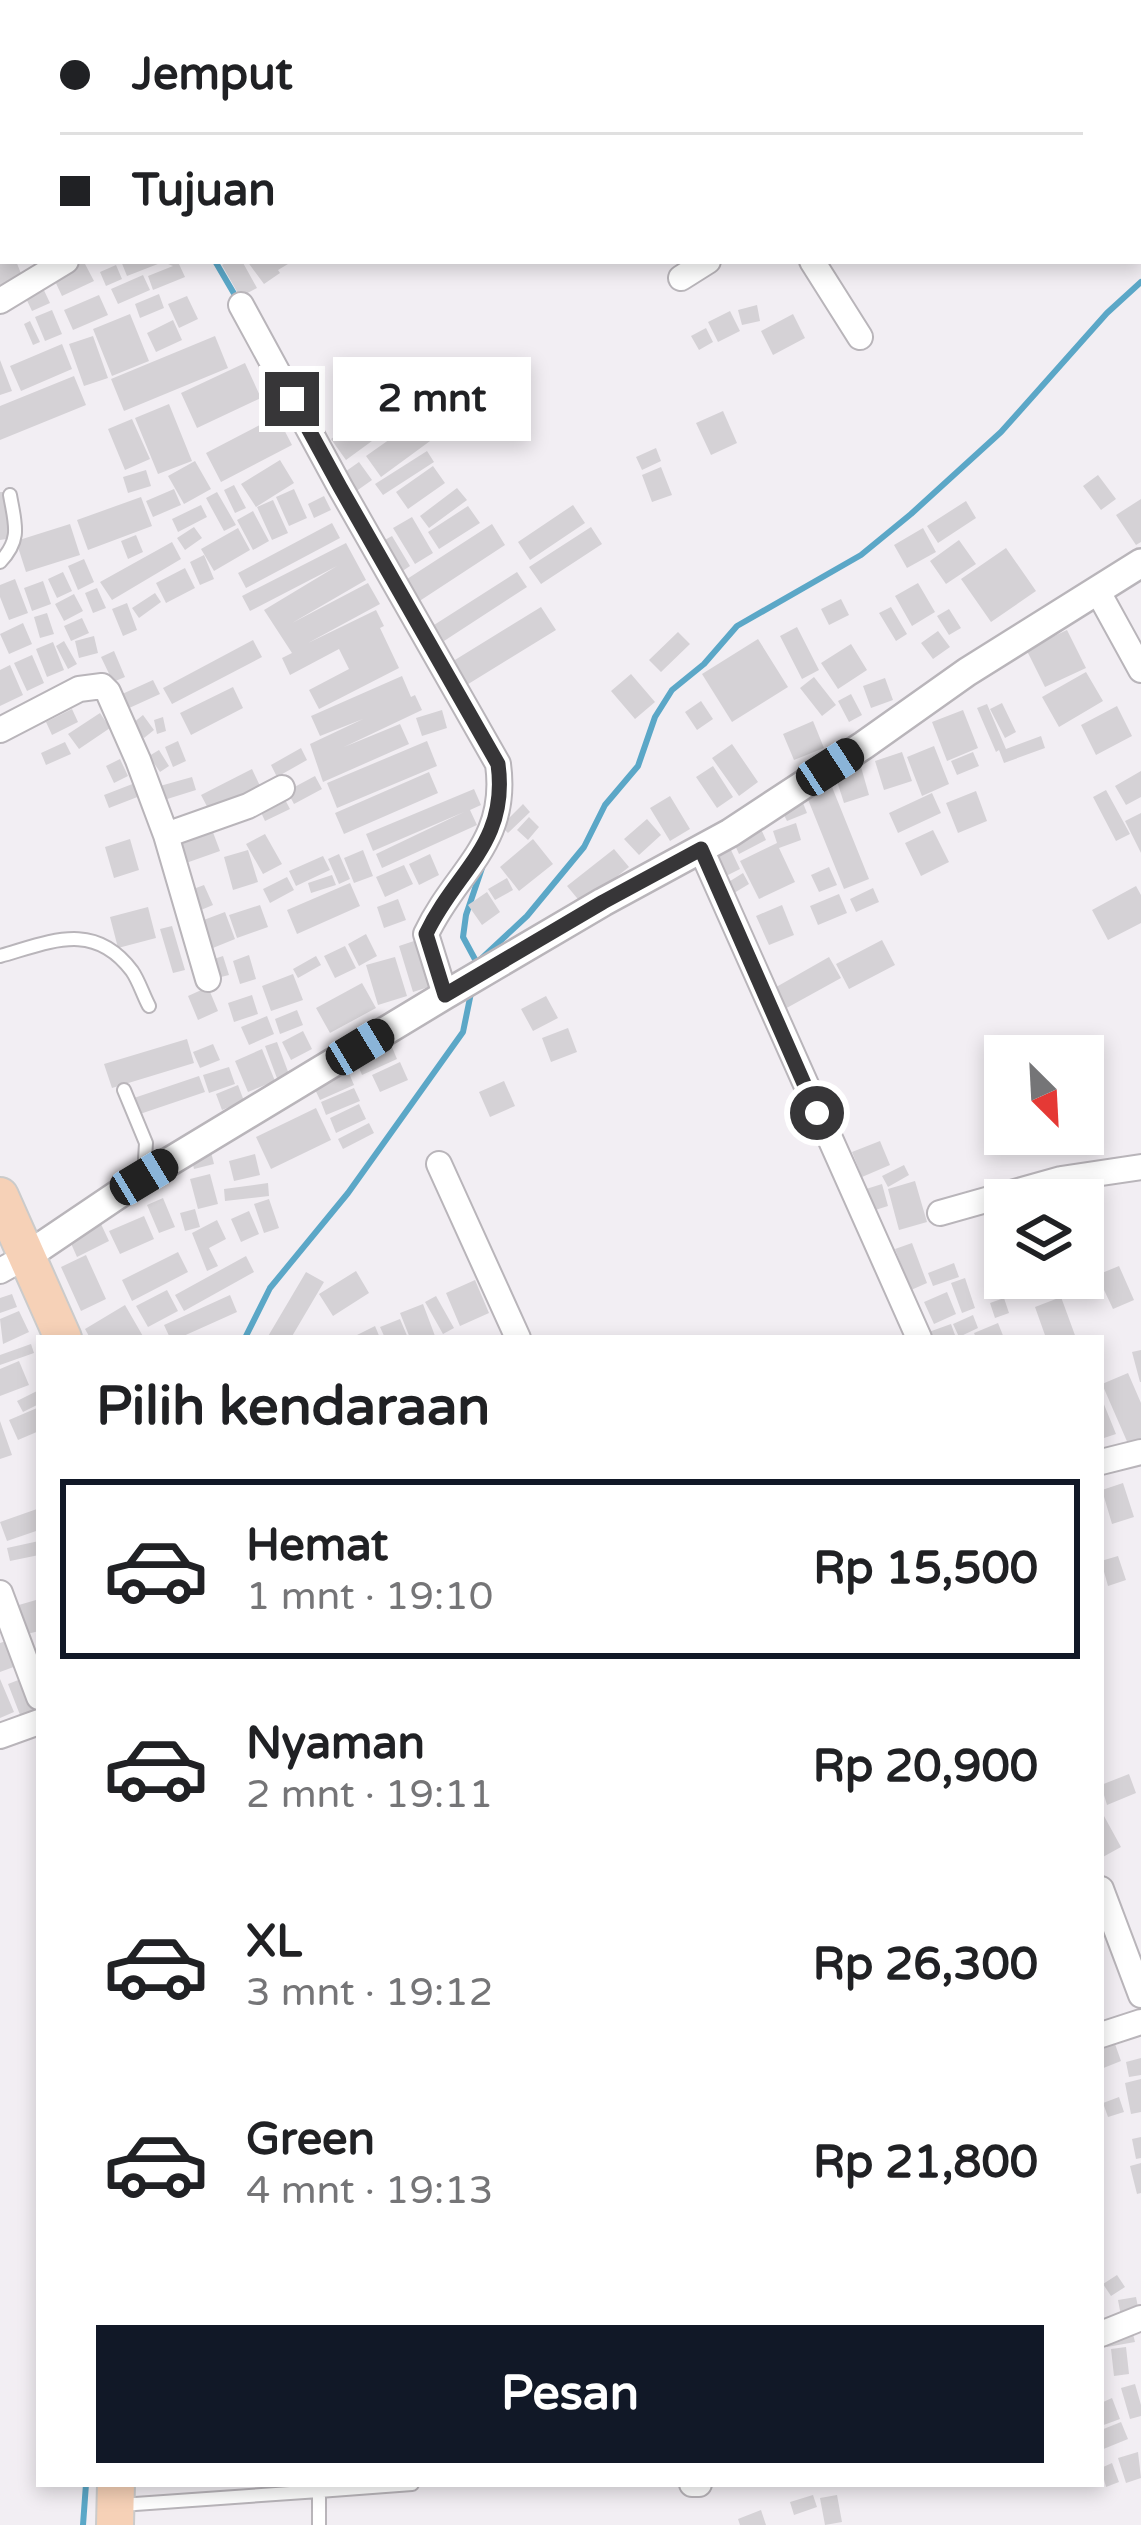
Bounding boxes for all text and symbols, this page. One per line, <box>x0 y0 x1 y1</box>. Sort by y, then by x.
text: Jemput <box>132 48 293 102</box>
text: Tujuan <box>132 164 276 218</box>
callout: 2 mnt <box>334 357 532 441</box>
route end <box>265 372 319 426</box>
text: 2 mnt <box>378 375 486 422</box>
car <box>790 732 870 802</box>
car <box>320 1013 400 1081</box>
north arrow <box>984 1035 1104 1155</box>
map controls <box>984 1035 1104 1299</box>
route start <box>790 1086 844 1140</box>
car <box>104 1143 184 1211</box>
button: layers <box>984 1179 1104 1299</box>
text: Pilih kendaraan <box>96 1374 490 1439</box>
icon: car <box>102 1515 210 1623</box>
text: Hemat <box>246 1519 388 1573</box>
text: Rp 15,500 <box>813 1542 1038 1596</box>
text: 1 mnt · 19:10 <box>246 1573 493 1620</box>
icon: car <box>102 1713 210 1821</box>
text: Nyaman <box>246 1717 425 1771</box>
text: Rp 20,900 <box>813 1740 1038 1794</box>
text: 2 mnt · 19:11 <box>246 1771 493 1818</box>
icon: car <box>102 1911 210 2019</box>
text: XL <box>246 1915 302 1969</box>
text: Rp 26,300 <box>813 1938 1038 1992</box>
text: 3 mnt · 19:12 <box>246 1969 493 2016</box>
icon: car <box>102 2109 210 2217</box>
text: Green <box>246 2113 375 2167</box>
text: Rp 21,800 <box>813 2136 1038 2190</box>
text: 4 mnt · 19:13 <box>246 2167 493 2214</box>
button: Pesan <box>96 2325 1044 2463</box>

